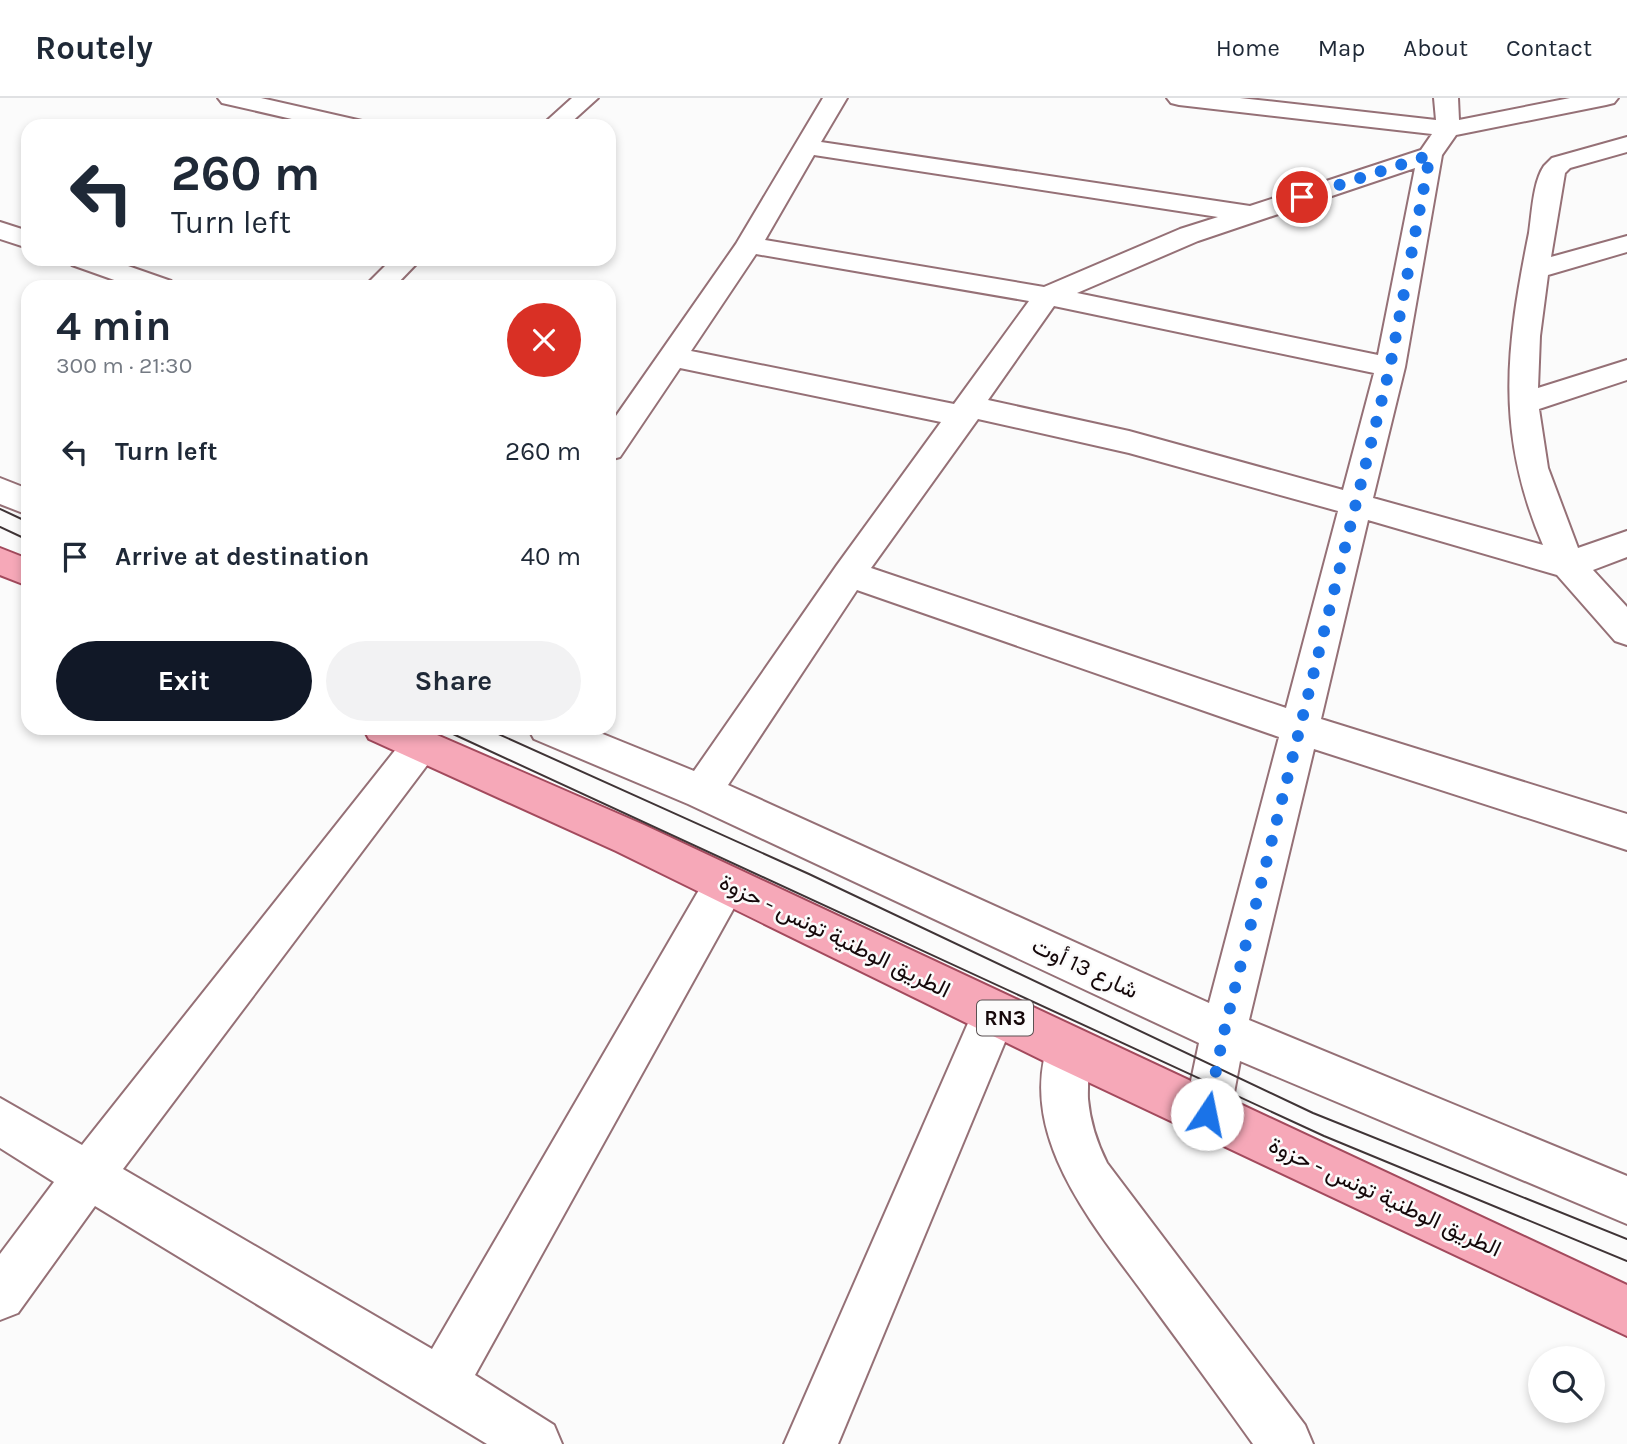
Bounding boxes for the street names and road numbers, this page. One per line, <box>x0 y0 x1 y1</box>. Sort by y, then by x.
street label: الطريق الوطنية تونس - حزوة <box>715 868 955 1005</box>
street label: شارع 13 أوت <box>1027 932 1142 1006</box>
road number: RN3 <box>977 1000 1033 1035</box>
street label: الطريق الوطنية تونس - حزوة <box>1264 1131 1506 1264</box>

